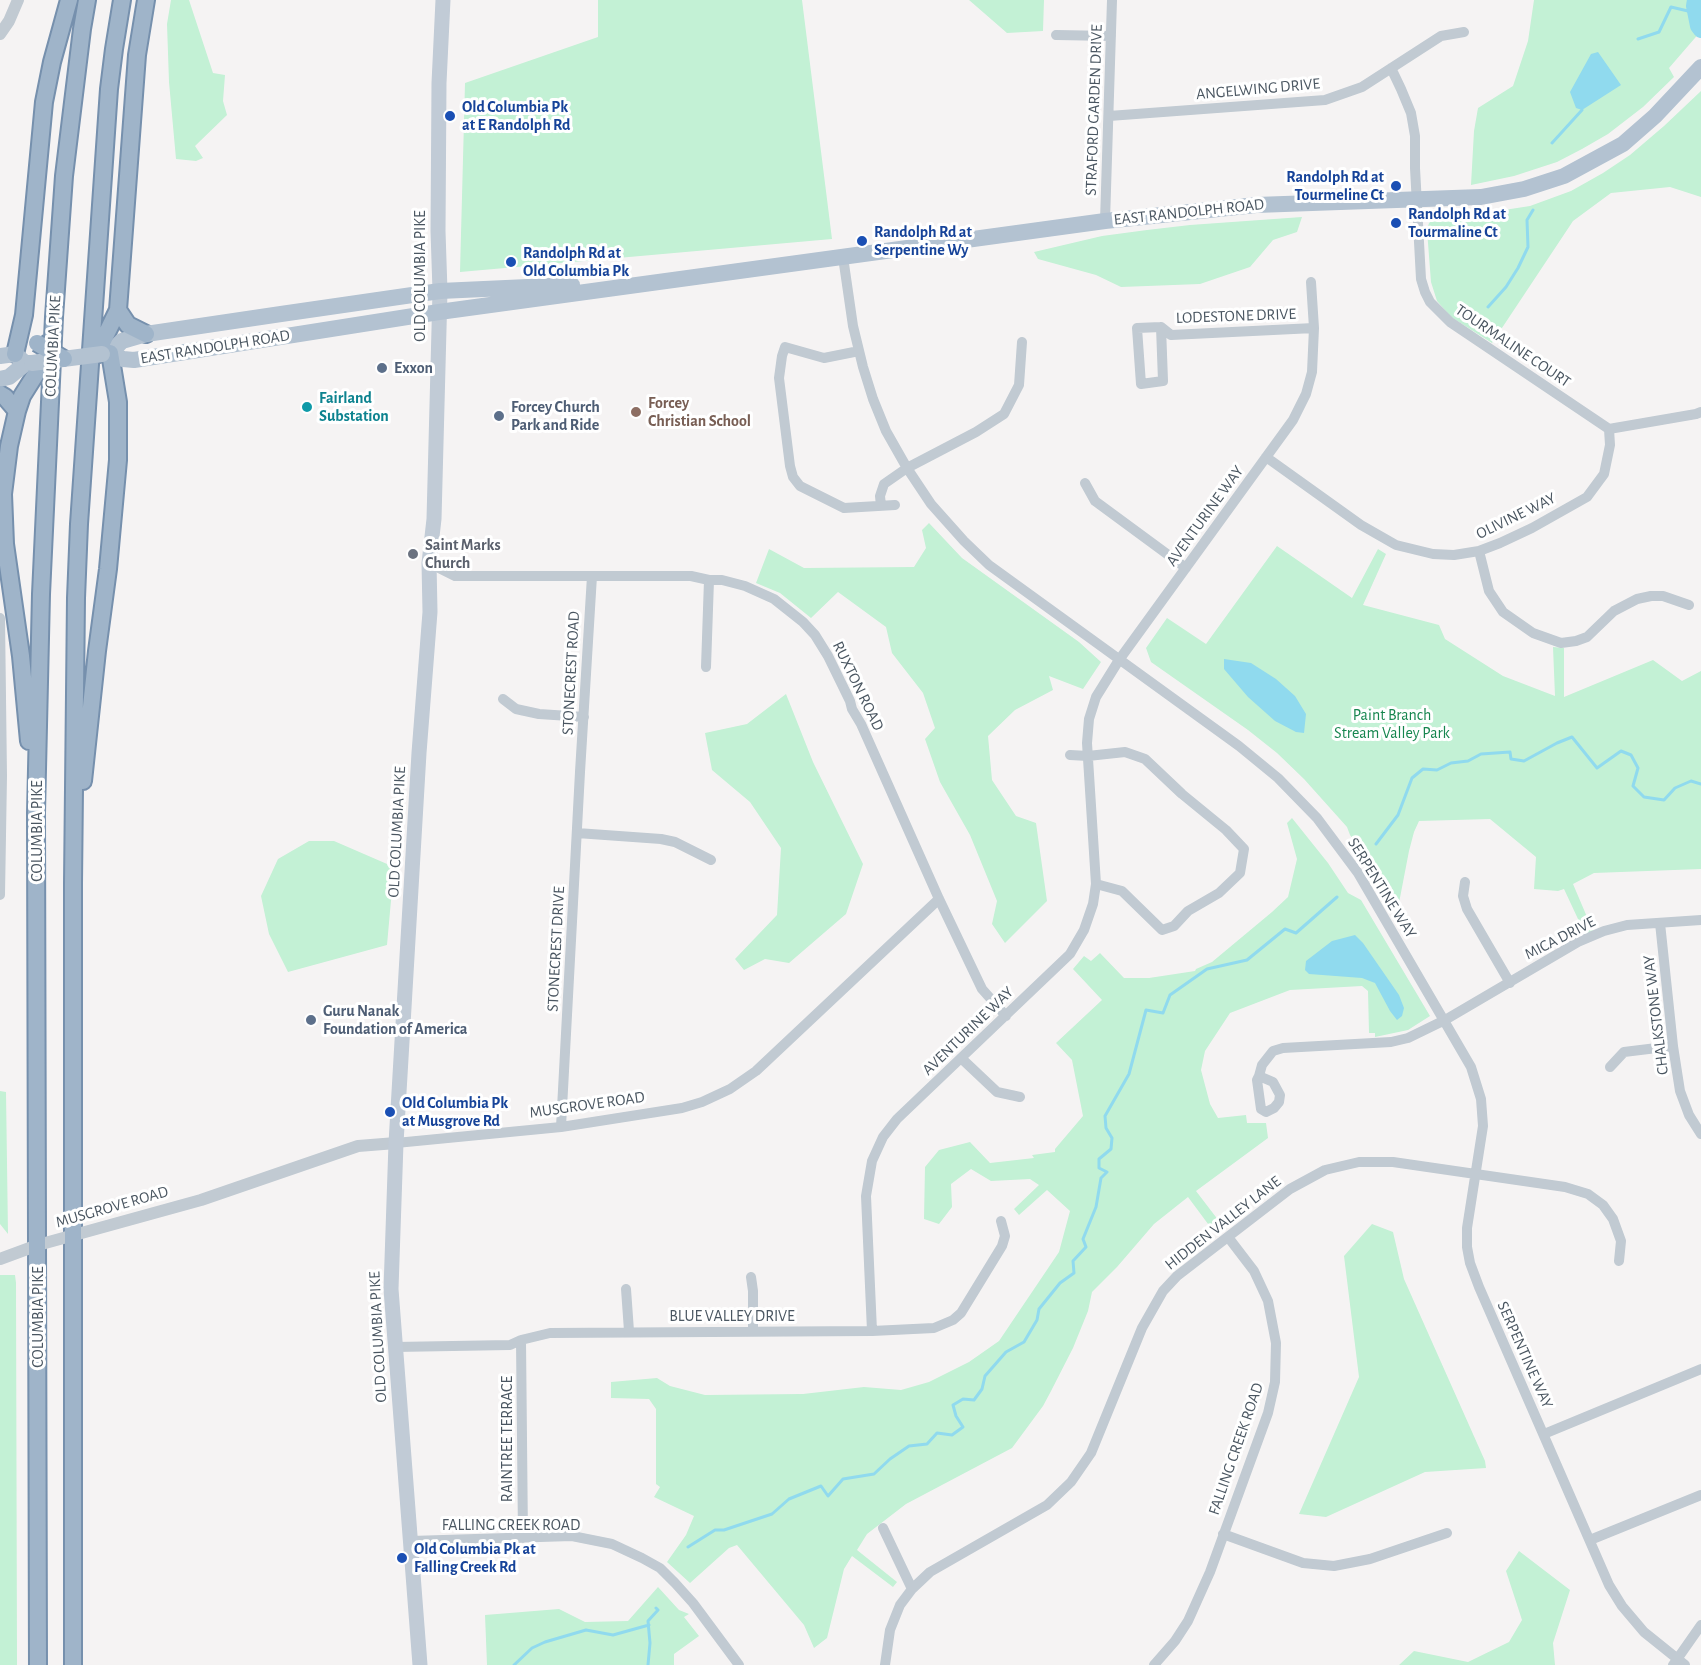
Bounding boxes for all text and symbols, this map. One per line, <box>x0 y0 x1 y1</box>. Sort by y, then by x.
street label: STRAFORD GARDEN DRIVE <box>1081 24 1107 196</box>
street label: ANGELWING DRIVE <box>1195 74 1321 104</box>
place label: Old Columbia Pk at E Randolph Rd <box>462 97 570 135</box>
marker: Old Columbia Pk at E Randolph Rd <box>443 109 457 123</box>
place label: Randolph Rd at Tourmeline Ct <box>1286 167 1384 205</box>
marker: Randolph Rd at Tourmeline Ct <box>1389 179 1403 193</box>
street label: EAST RANDOLPH ROAD <box>1113 195 1265 229</box>
place label: Randolph Rd at Tourmaline Ct <box>1408 204 1506 242</box>
street label: OLD COLUMBIA PIKE <box>410 210 430 342</box>
marker: Randolph Rd at Tourmaline Ct <box>1389 216 1403 230</box>
place label: Randolph Rd at Serpentine Wy <box>874 222 972 260</box>
marker: Randolph Rd at Serpentine Wy <box>855 234 869 248</box>
place label: Randolph Rd at Old Columbia Pk <box>523 243 629 281</box>
marker: Randolph Rd at Old Columbia Pk <box>504 255 518 269</box>
street label: COLUMBIA PIKE <box>41 295 65 397</box>
street label: TOURMALINE COURT <box>1452 300 1574 392</box>
street label: LODESTONE DRIVE <box>1176 304 1296 328</box>
street label: EAST RANDOLPH ROAD <box>139 326 291 368</box>
place label: Exxon <box>394 358 433 378</box>
marker: Exxon <box>375 361 389 375</box>
place label: Fairland Substation <box>319 388 389 426</box>
place label: Forcey Christian School <box>648 393 751 431</box>
place label: Forcey Church Park and Ride <box>511 397 600 435</box>
marker: Fairland Substation <box>300 400 314 414</box>
marker: Forcey Christian School <box>629 405 643 419</box>
marker: Forcey Church Park and Ride <box>492 409 506 423</box>
street label: AVENTURINE WAY <box>1162 462 1248 570</box>
street label: OLIVINE WAY <box>1473 488 1559 544</box>
place label: Saint Marks Church <box>425 535 501 573</box>
marker: Saint Marks Church <box>406 547 420 561</box>
street label: STONECREST ROAD <box>558 611 584 735</box>
street label: RUXTON ROAD <box>828 638 888 734</box>
park label: Paint Branch Stream Valley Park <box>1334 705 1450 743</box>
street label: OLD COLUMBIA PIKE <box>384 766 410 898</box>
street label: COLUMBIA PIKE <box>27 780 47 882</box>
street label: SERPENTINE WAY <box>1343 834 1421 942</box>
street label: STONECREST DRIVE <box>543 886 569 1012</box>
street label: MICA DRIVE <box>1521 912 1599 964</box>
street label: CHALKSTONE WAY <box>1639 954 1673 1076</box>
street label: AVENTURINE WAY <box>918 983 1018 1079</box>
place label: Guru Nanak Foundation of America <box>323 1001 468 1039</box>
marker: Guru Nanak Foundation of America <box>304 1013 318 1027</box>
street label: MUSGROVE ROAD <box>528 1087 646 1123</box>
place label: Old Columbia Pk at Musgrove Rd <box>402 1093 508 1131</box>
marker: Old Columbia Pk at Musgrove Rd <box>383 1105 397 1119</box>
street label: HIDDEN VALLEY LANE <box>1161 1172 1285 1274</box>
street label: MUSGROVE ROAD <box>54 1182 170 1232</box>
street label: COLUMBIA PIKE <box>28 1266 48 1368</box>
street label: OLD COLUMBIA PIKE <box>365 1271 391 1403</box>
street label: SERPENTINE WAY <box>1493 1298 1557 1412</box>
street label: BLUE VALLEY DRIVE <box>669 1306 795 1326</box>
street label: RAINTREE TERRACE <box>497 1376 517 1502</box>
street label: FALLING CREEK ROAD <box>1204 1380 1268 1518</box>
street label: FALLING CREEK ROAD <box>442 1515 580 1535</box>
place label: Old Columbia Pk at Falling Creek Rd <box>414 1539 536 1577</box>
marker: Old Columbia Pk at Falling Creek Rd <box>395 1551 409 1565</box>

